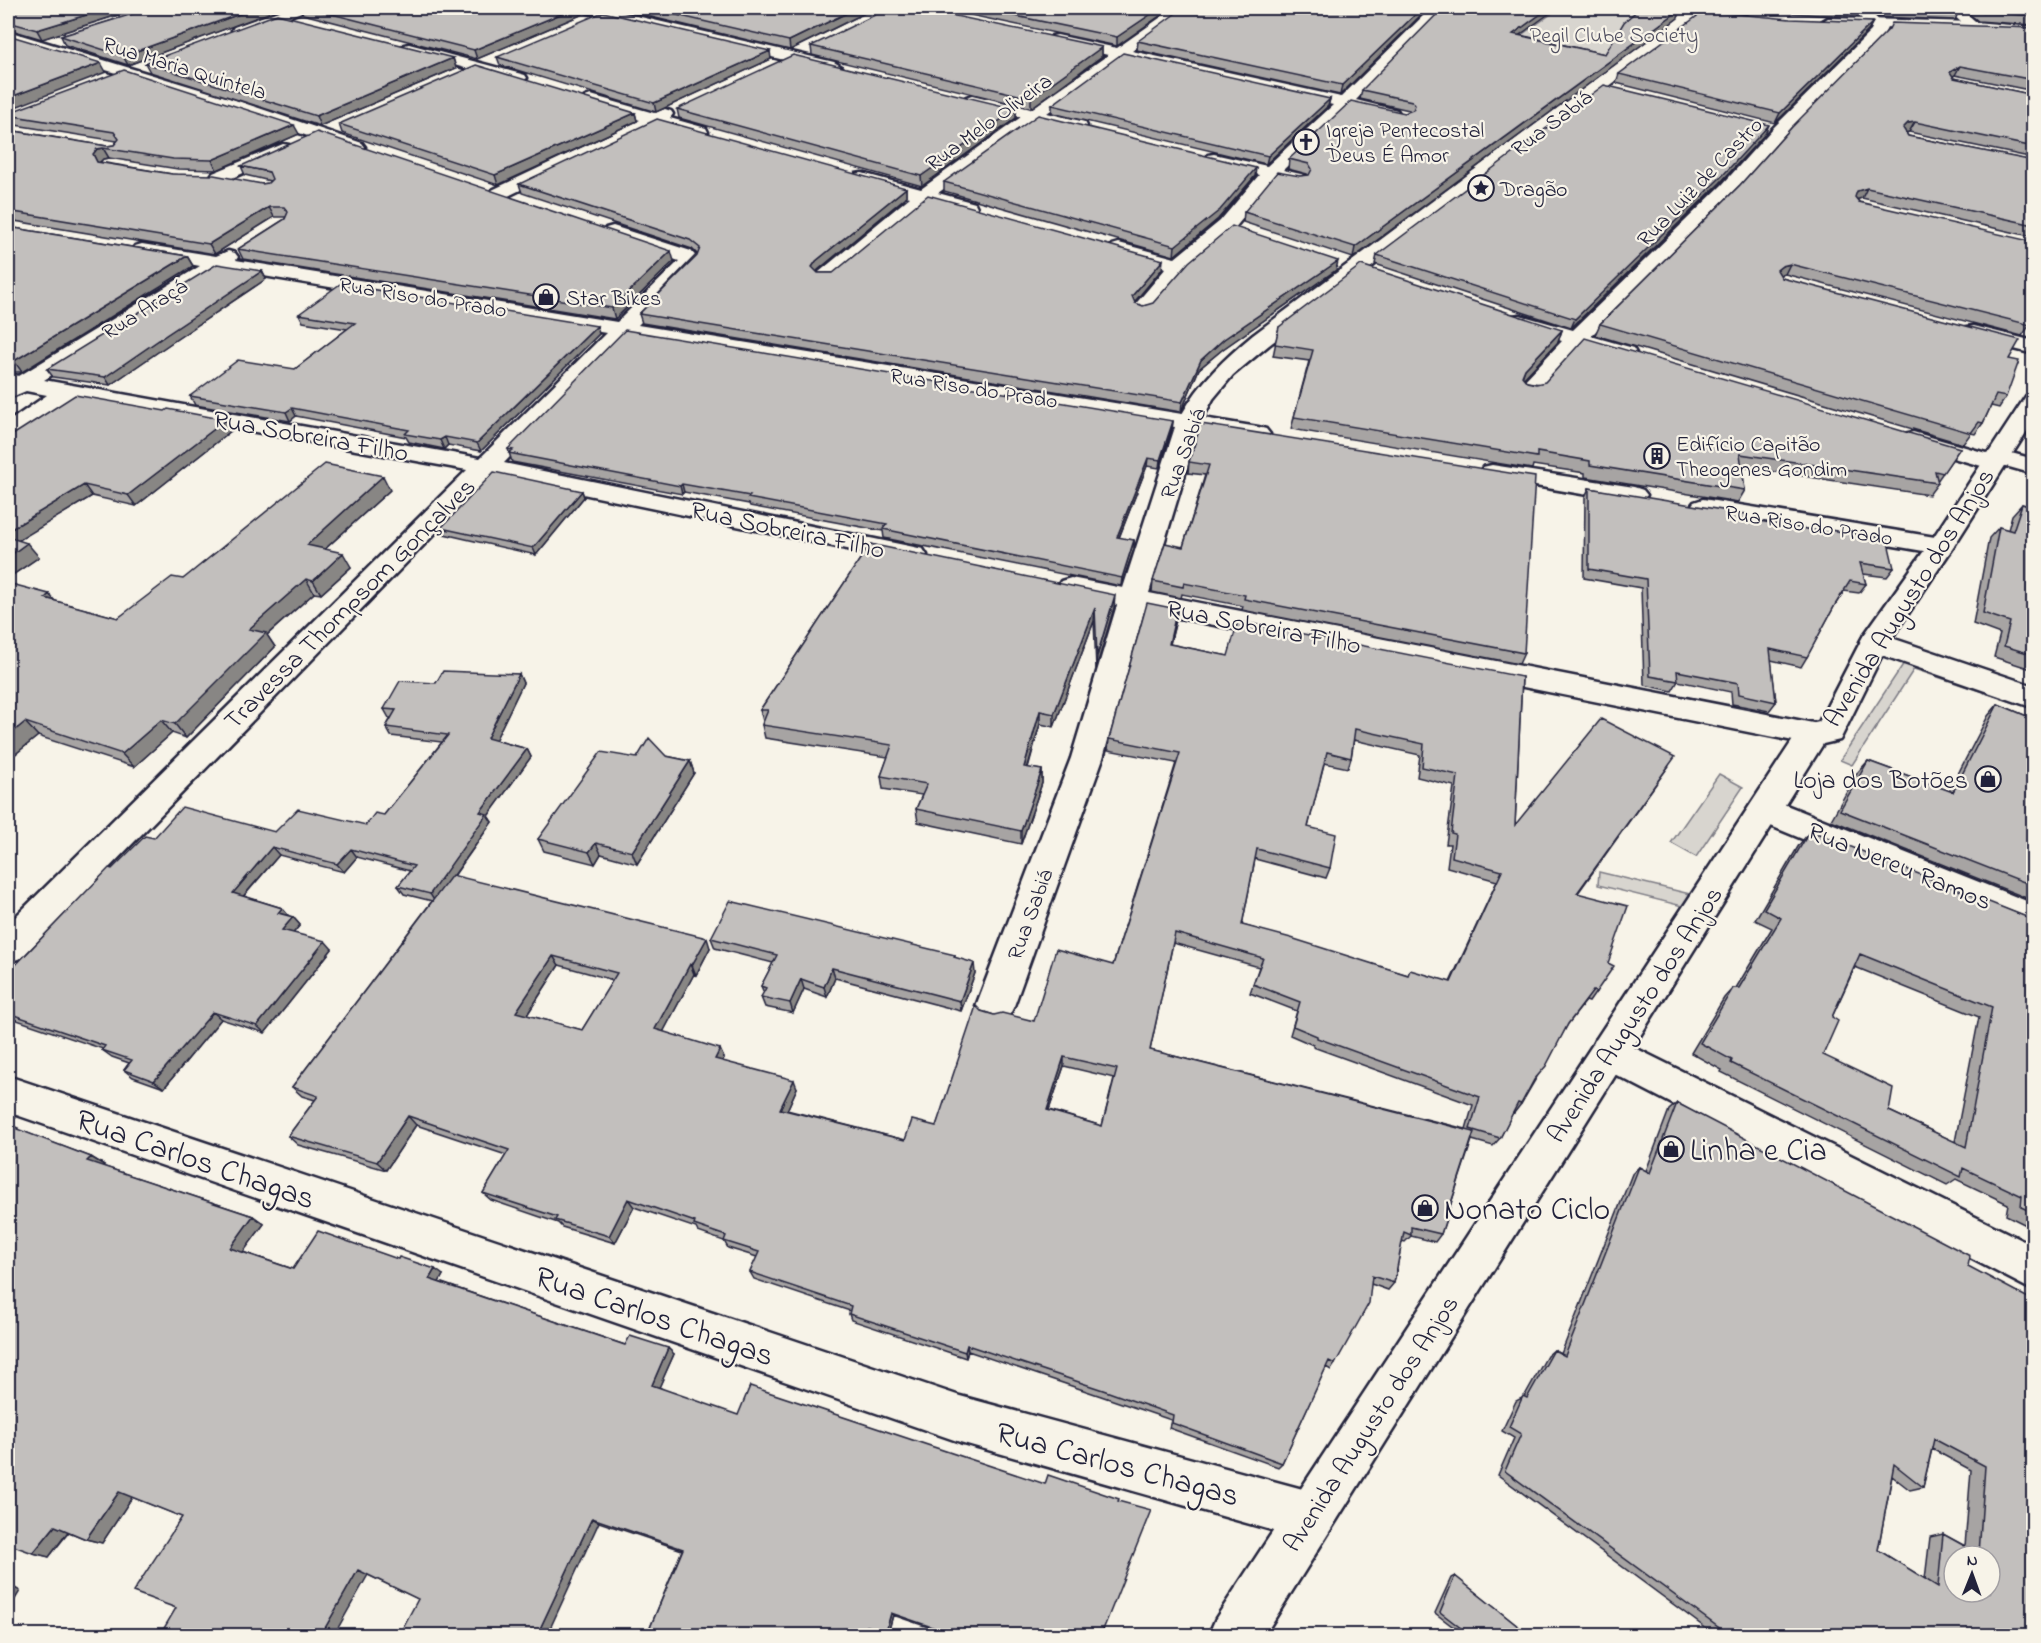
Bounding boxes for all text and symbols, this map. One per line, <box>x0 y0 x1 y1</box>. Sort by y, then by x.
park label: Pegil Clube Society <box>1530 21 1698 54</box>
street label: Rua Maria Quintela <box>98 30 270 110</box>
street label: Rua Melo Oliveira <box>920 66 1060 180</box>
street label: Rua Sabiá <box>1505 83 1600 166</box>
street label: Rua Luiz de Castro <box>1631 111 1772 255</box>
place label: Igreja Pentecostal Deus É Amor <box>1325 116 1484 173</box>
church icon: Igreja Pentecostal Deus É Amor <box>1291 127 1321 157</box>
place icon: Dragão <box>1466 173 1496 203</box>
place label: Dragão <box>1499 175 1567 208</box>
street label: Rua Riso do Prado <box>336 270 509 328</box>
street label: Rua Araçá <box>97 272 194 349</box>
shop icon: Star Bikes <box>531 282 561 312</box>
place label: Star Bikes <box>566 284 661 316</box>
street label: Rua Riso do Prado <box>887 361 1060 419</box>
street label: Rua Sobreira Filho <box>210 402 411 474</box>
street label: Rua Sabiá <box>1154 404 1216 504</box>
place label: Edifício Capitão Theogenes Gondim <box>1676 430 1847 488</box>
building icon: Edifício Capitão Theogenes Gondim <box>1642 441 1672 471</box>
street label: Avenida Augusto dos Anjos <box>1815 462 2006 735</box>
street label: Travessa Thompsom Gonçalves <box>216 470 486 740</box>
street label: Rua Sobreira Filho <box>687 493 888 571</box>
street label: Rua Riso do Prado <box>1722 498 1895 556</box>
street label: Rua Sobreira Filho <box>1163 591 1364 666</box>
place label: Loja dos Botões <box>1794 763 1968 801</box>
shop icon: Loja dos Botões <box>1973 764 2003 794</box>
street label: Rua Nereu Ramos <box>1801 814 1997 922</box>
street label: Rua Sabiá <box>1001 865 1063 965</box>
street label: Avenida Augusto dos Anjos <box>1539 880 1734 1151</box>
street label: Rua Carlos Chagas <box>69 1098 321 1224</box>
place label: Linha e Cia <box>1690 1129 1827 1176</box>
shop icon: Linha e Cia <box>1656 1134 1686 1164</box>
place label: Nonato Ciclo <box>1444 1188 1610 1235</box>
shop icon: Nonato Ciclo <box>1410 1193 1440 1223</box>
street label: Rua Carlos Chagas <box>528 1255 780 1381</box>
street label: Avenida Augusto dos Anjos <box>1275 1289 1470 1560</box>
street label: Rua Carlos Chagas <box>990 1411 1244 1521</box>
north arrow <box>1942 1544 2002 1604</box>
text: N <box>1967 1549 1978 1573</box>

